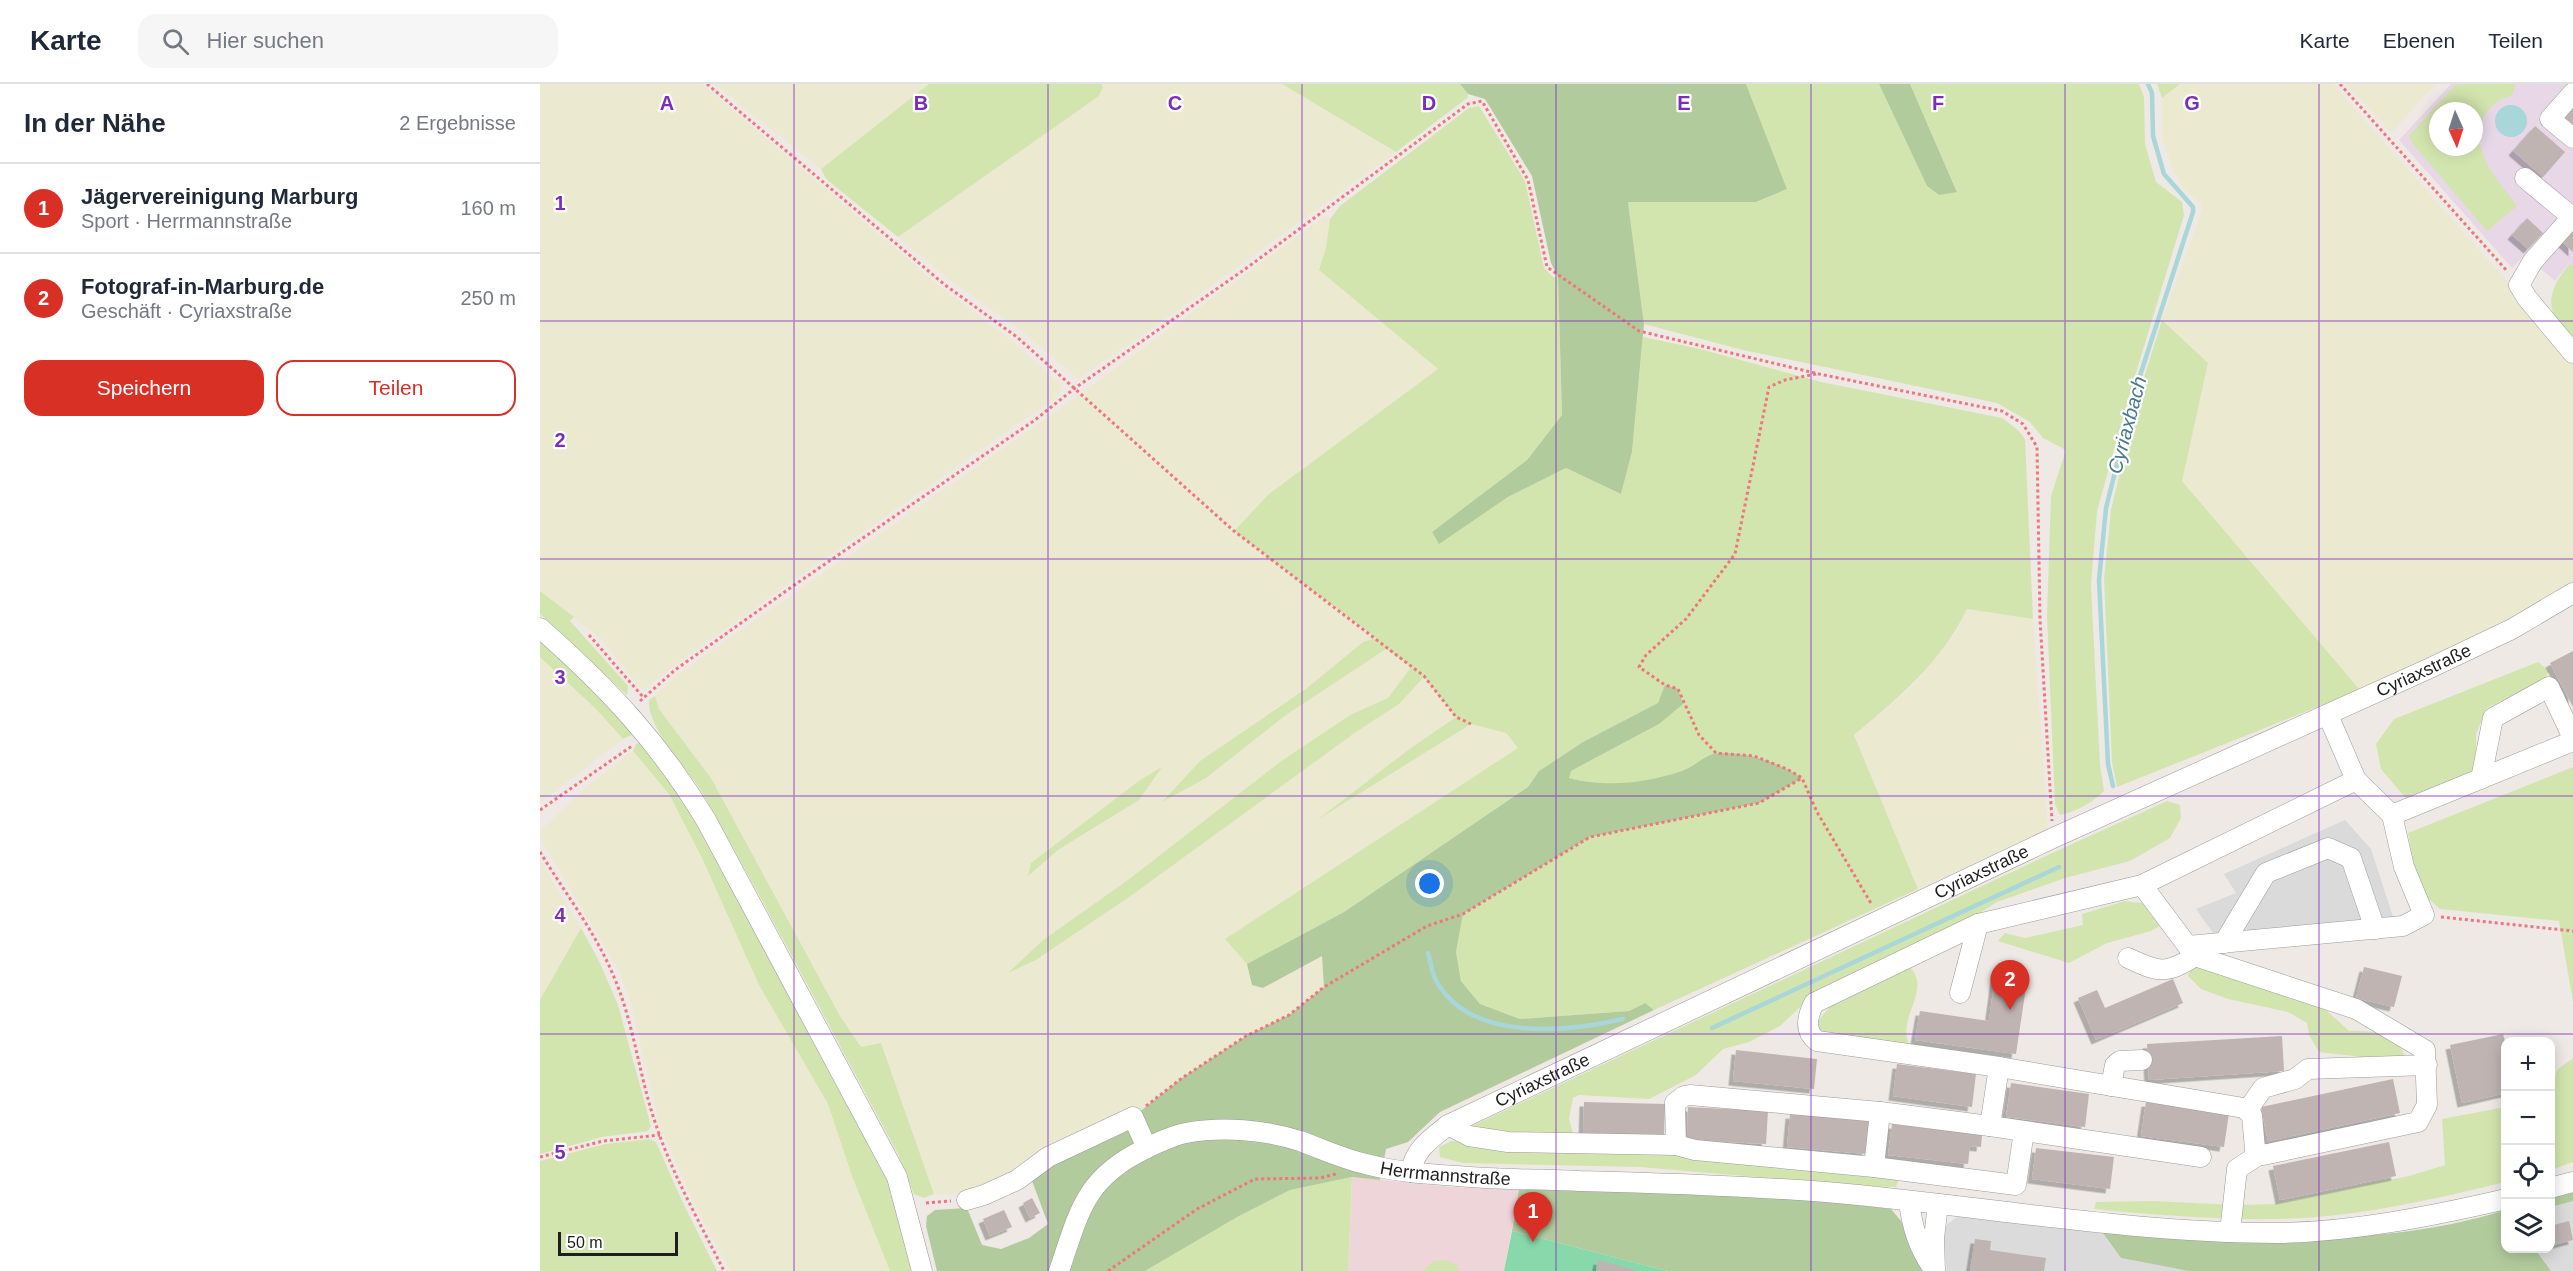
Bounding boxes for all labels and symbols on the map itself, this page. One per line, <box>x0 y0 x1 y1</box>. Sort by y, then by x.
text: A <box>660 92 674 114</box>
text: B <box>914 92 928 114</box>
text: C <box>1168 92 1182 114</box>
text: D <box>1422 92 1436 114</box>
text: E <box>1677 92 1691 114</box>
text: F <box>1932 92 1944 114</box>
text: G <box>2184 92 2200 114</box>
north arrow <box>2429 102 2483 156</box>
text: 1 <box>554 192 566 214</box>
water label: Cyriaxbach <box>2103 374 2151 476</box>
text: 2 <box>554 429 566 451</box>
street label: Cyriaxstraße <box>2373 640 2474 701</box>
text: 3 <box>554 666 566 688</box>
street label: Cyriaxstraße <box>1931 841 2032 903</box>
your location <box>1415 869 1444 898</box>
text: 4 <box>554 904 566 926</box>
pin: 2 <box>1990 960 2030 1010</box>
street label: Cyriaxstraße <box>1492 1049 1593 1111</box>
text: 5 <box>554 1141 566 1163</box>
street label: Herrmannstraße <box>1378 1158 1511 1189</box>
pin: 1 <box>1514 1192 1552 1242</box>
scale bar <box>558 1229 678 1256</box>

